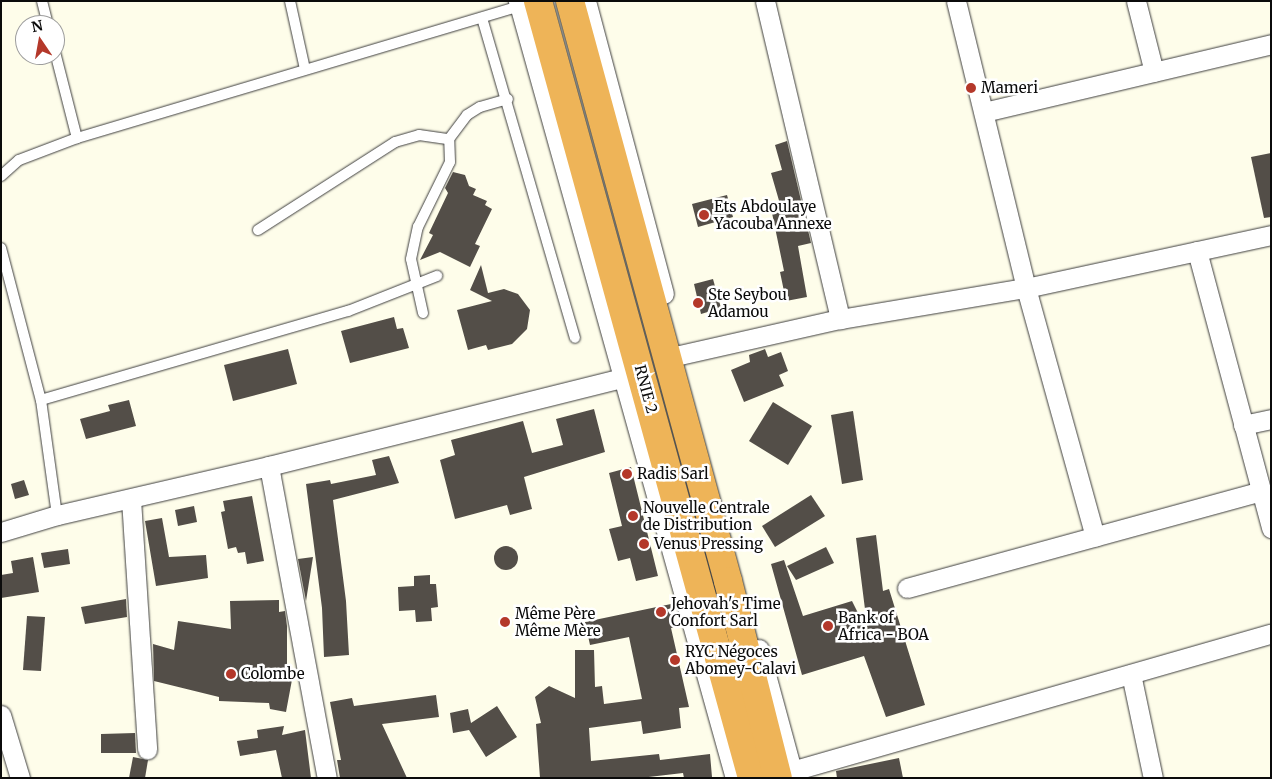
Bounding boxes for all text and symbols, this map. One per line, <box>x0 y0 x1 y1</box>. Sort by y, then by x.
north arrow <box>15 15 65 65</box>
text: N <box>30 16 44 36</box>
place label: Mameri <box>981 79 1038 97</box>
marker: Mameri <box>965 82 977 94</box>
place label: Ets Abdoulaye Yacouba Annexe <box>714 197 832 232</box>
marker: Ets Abdoulaye Yacouba Annexe <box>698 209 710 221</box>
place label: Ste Seybou Adamou <box>708 285 787 320</box>
marker: Ste Seybou Adamou <box>692 297 704 309</box>
street label: RNIE 2 <box>631 363 661 415</box>
place label: Radis Sarl <box>637 465 709 483</box>
marker: Radis Sarl <box>621 468 633 480</box>
place label: Nouvelle Centrale de Distribution <box>643 498 770 533</box>
marker: Nouvelle Centrale de Distribution <box>627 510 639 522</box>
place label: Venus Pressing <box>654 535 763 553</box>
marker: Venus Pressing <box>638 538 650 550</box>
place label: Jehovah's Time Confort Sarl <box>671 594 780 629</box>
place label: Même Père Même Mère <box>515 604 601 639</box>
marker: Jehovah's Time Confort Sarl <box>655 606 667 618</box>
place label: Bank of Africa - BOA <box>838 608 929 643</box>
marker: Même Père Même Mère <box>499 616 511 628</box>
marker: Bank of Africa - BOA <box>822 620 834 632</box>
place label: RYC Négoces Abomey-Calavi <box>685 642 796 677</box>
marker: RYC Négoces Abomey-Calavi <box>669 654 681 666</box>
place label: Colombe <box>241 665 305 683</box>
marker: Colombe <box>225 668 237 680</box>

